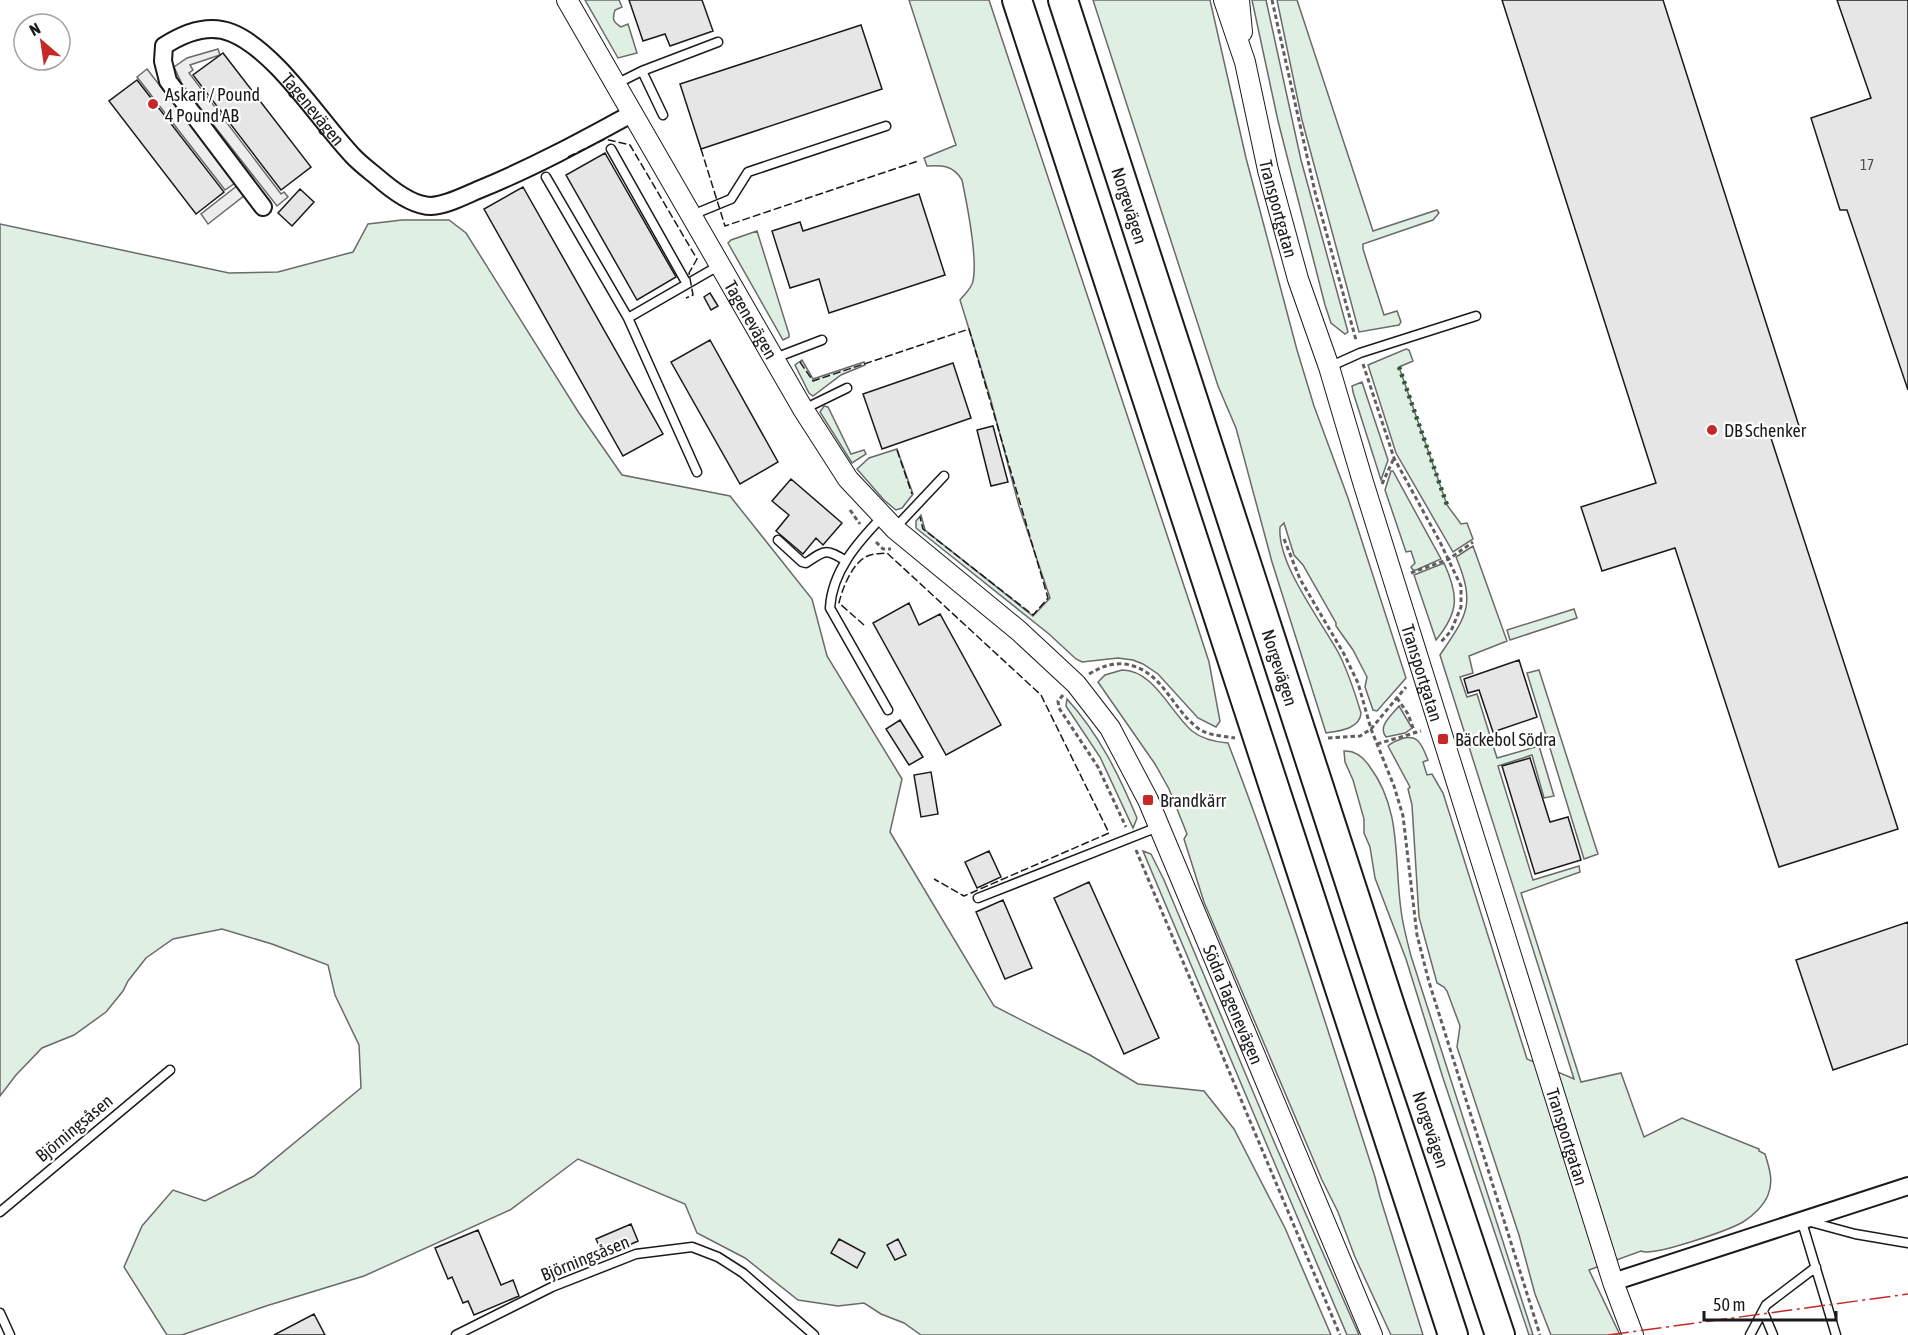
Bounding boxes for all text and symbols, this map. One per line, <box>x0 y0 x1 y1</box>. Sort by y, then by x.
north arrow <box>12 12 72 72</box>
text: N <box>26 19 43 39</box>
street label: Tagenevägen <box>278 68 349 149</box>
place label: Askari / Pound 4 Pound AB <box>165 84 260 126</box>
marker: Askari / Pound 4 Pound AB <box>146 97 160 111</box>
house number: 17 <box>1860 156 1874 173</box>
street label: Transportgatan <box>1256 158 1302 260</box>
street label: Norgevägen <box>1108 165 1152 246</box>
street label: Tagenevägen <box>721 277 782 363</box>
place label: DB Schenker <box>1724 420 1807 441</box>
marker: DB Schenker <box>1705 423 1719 437</box>
street label: Transportgatan <box>1398 622 1448 724</box>
street label: Norgevägen <box>1258 627 1302 709</box>
place label: Bäckebol Södra <box>1455 729 1556 750</box>
marker: Bäckebol Södra <box>1436 732 1450 746</box>
place label: Brandkärr <box>1160 790 1227 811</box>
marker: Brandkärr <box>1141 793 1155 807</box>
street label: Södra Tagenevägen <box>1199 941 1268 1067</box>
street label: Transportgatan <box>1543 1085 1593 1188</box>
street label: Norgevägen <box>1409 1089 1454 1170</box>
street label: Björningsåsen <box>31 1090 117 1166</box>
street label: Björningsåsen <box>538 1231 632 1285</box>
scale bar <box>1704 1284 1836 1322</box>
text: 50 m <box>1713 1294 1745 1315</box>

